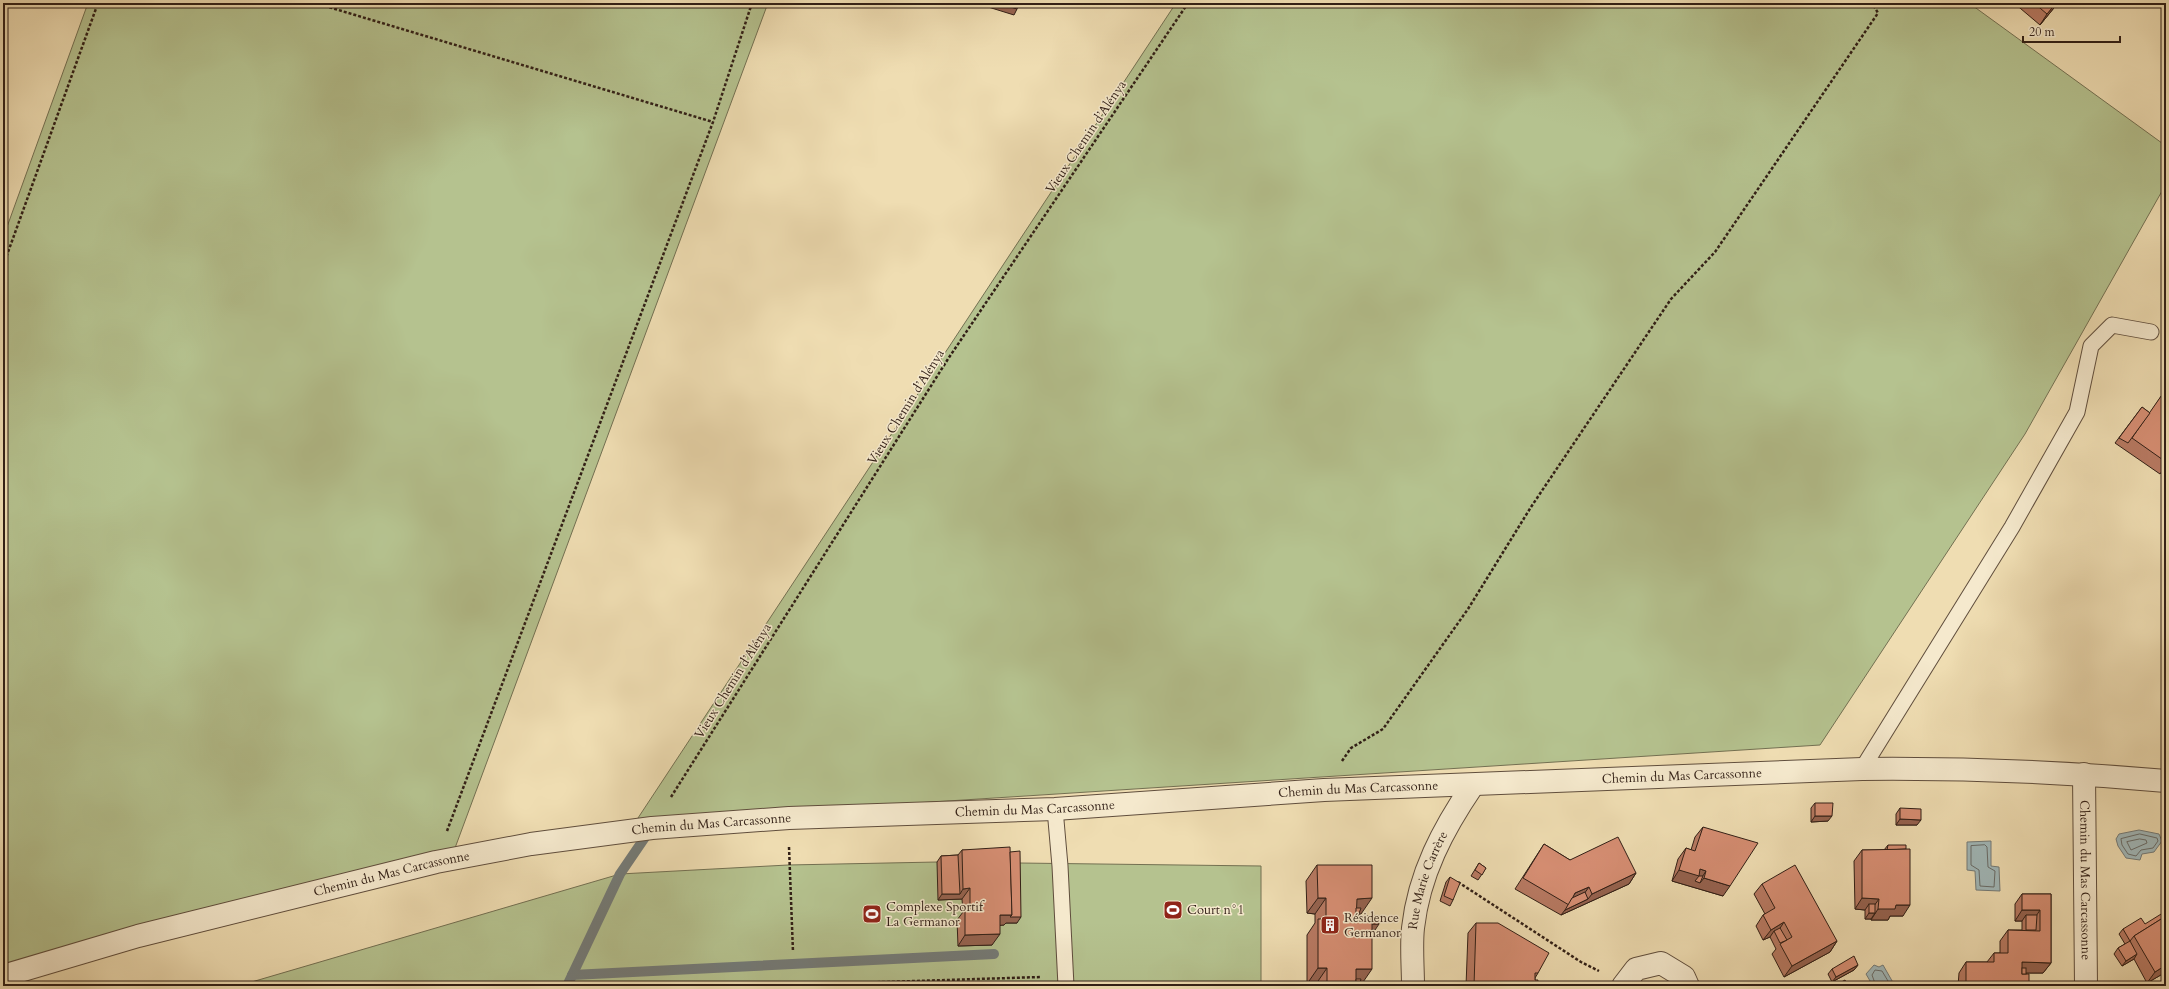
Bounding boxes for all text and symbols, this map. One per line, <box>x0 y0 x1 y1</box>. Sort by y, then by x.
scale bar <box>2023 18 2120 44</box>
text: 20 m <box>2029 24 2056 40</box>
street label: Vieux Chemin d’Alénya <box>1041 77 1131 197</box>
street label: Vieux Chemin d’Alénya <box>863 346 949 468</box>
street label: Vieux Chemin d’Alénya <box>690 620 776 742</box>
street label: Chemin du Mas Carcassonne <box>1602 764 1762 788</box>
street label: Chemin du Mas Carcassonne <box>1278 777 1439 802</box>
street label: Chemin du Mas Carcassonne <box>955 796 1116 821</box>
street label: Chemin du Mas Carcassonne <box>2075 800 2095 960</box>
street label: Chemin du Mas Carcassonne <box>630 809 792 840</box>
street label: Rue Marie Carrère <box>1404 828 1452 931</box>
street label: Chemin du Mas Carcassonne <box>312 847 471 901</box>
place label: Complexe Sportif La Germanor <box>886 898 985 931</box>
sports icon: Court n°1 <box>1162 899 1184 921</box>
place label: Court n°1 <box>1187 901 1244 919</box>
sports icon: Complexe Sportif La Germanor <box>861 903 883 925</box>
place label: Résidence Germanor <box>1344 909 1401 942</box>
building icon: Résidence Germanor <box>1319 914 1341 936</box>

